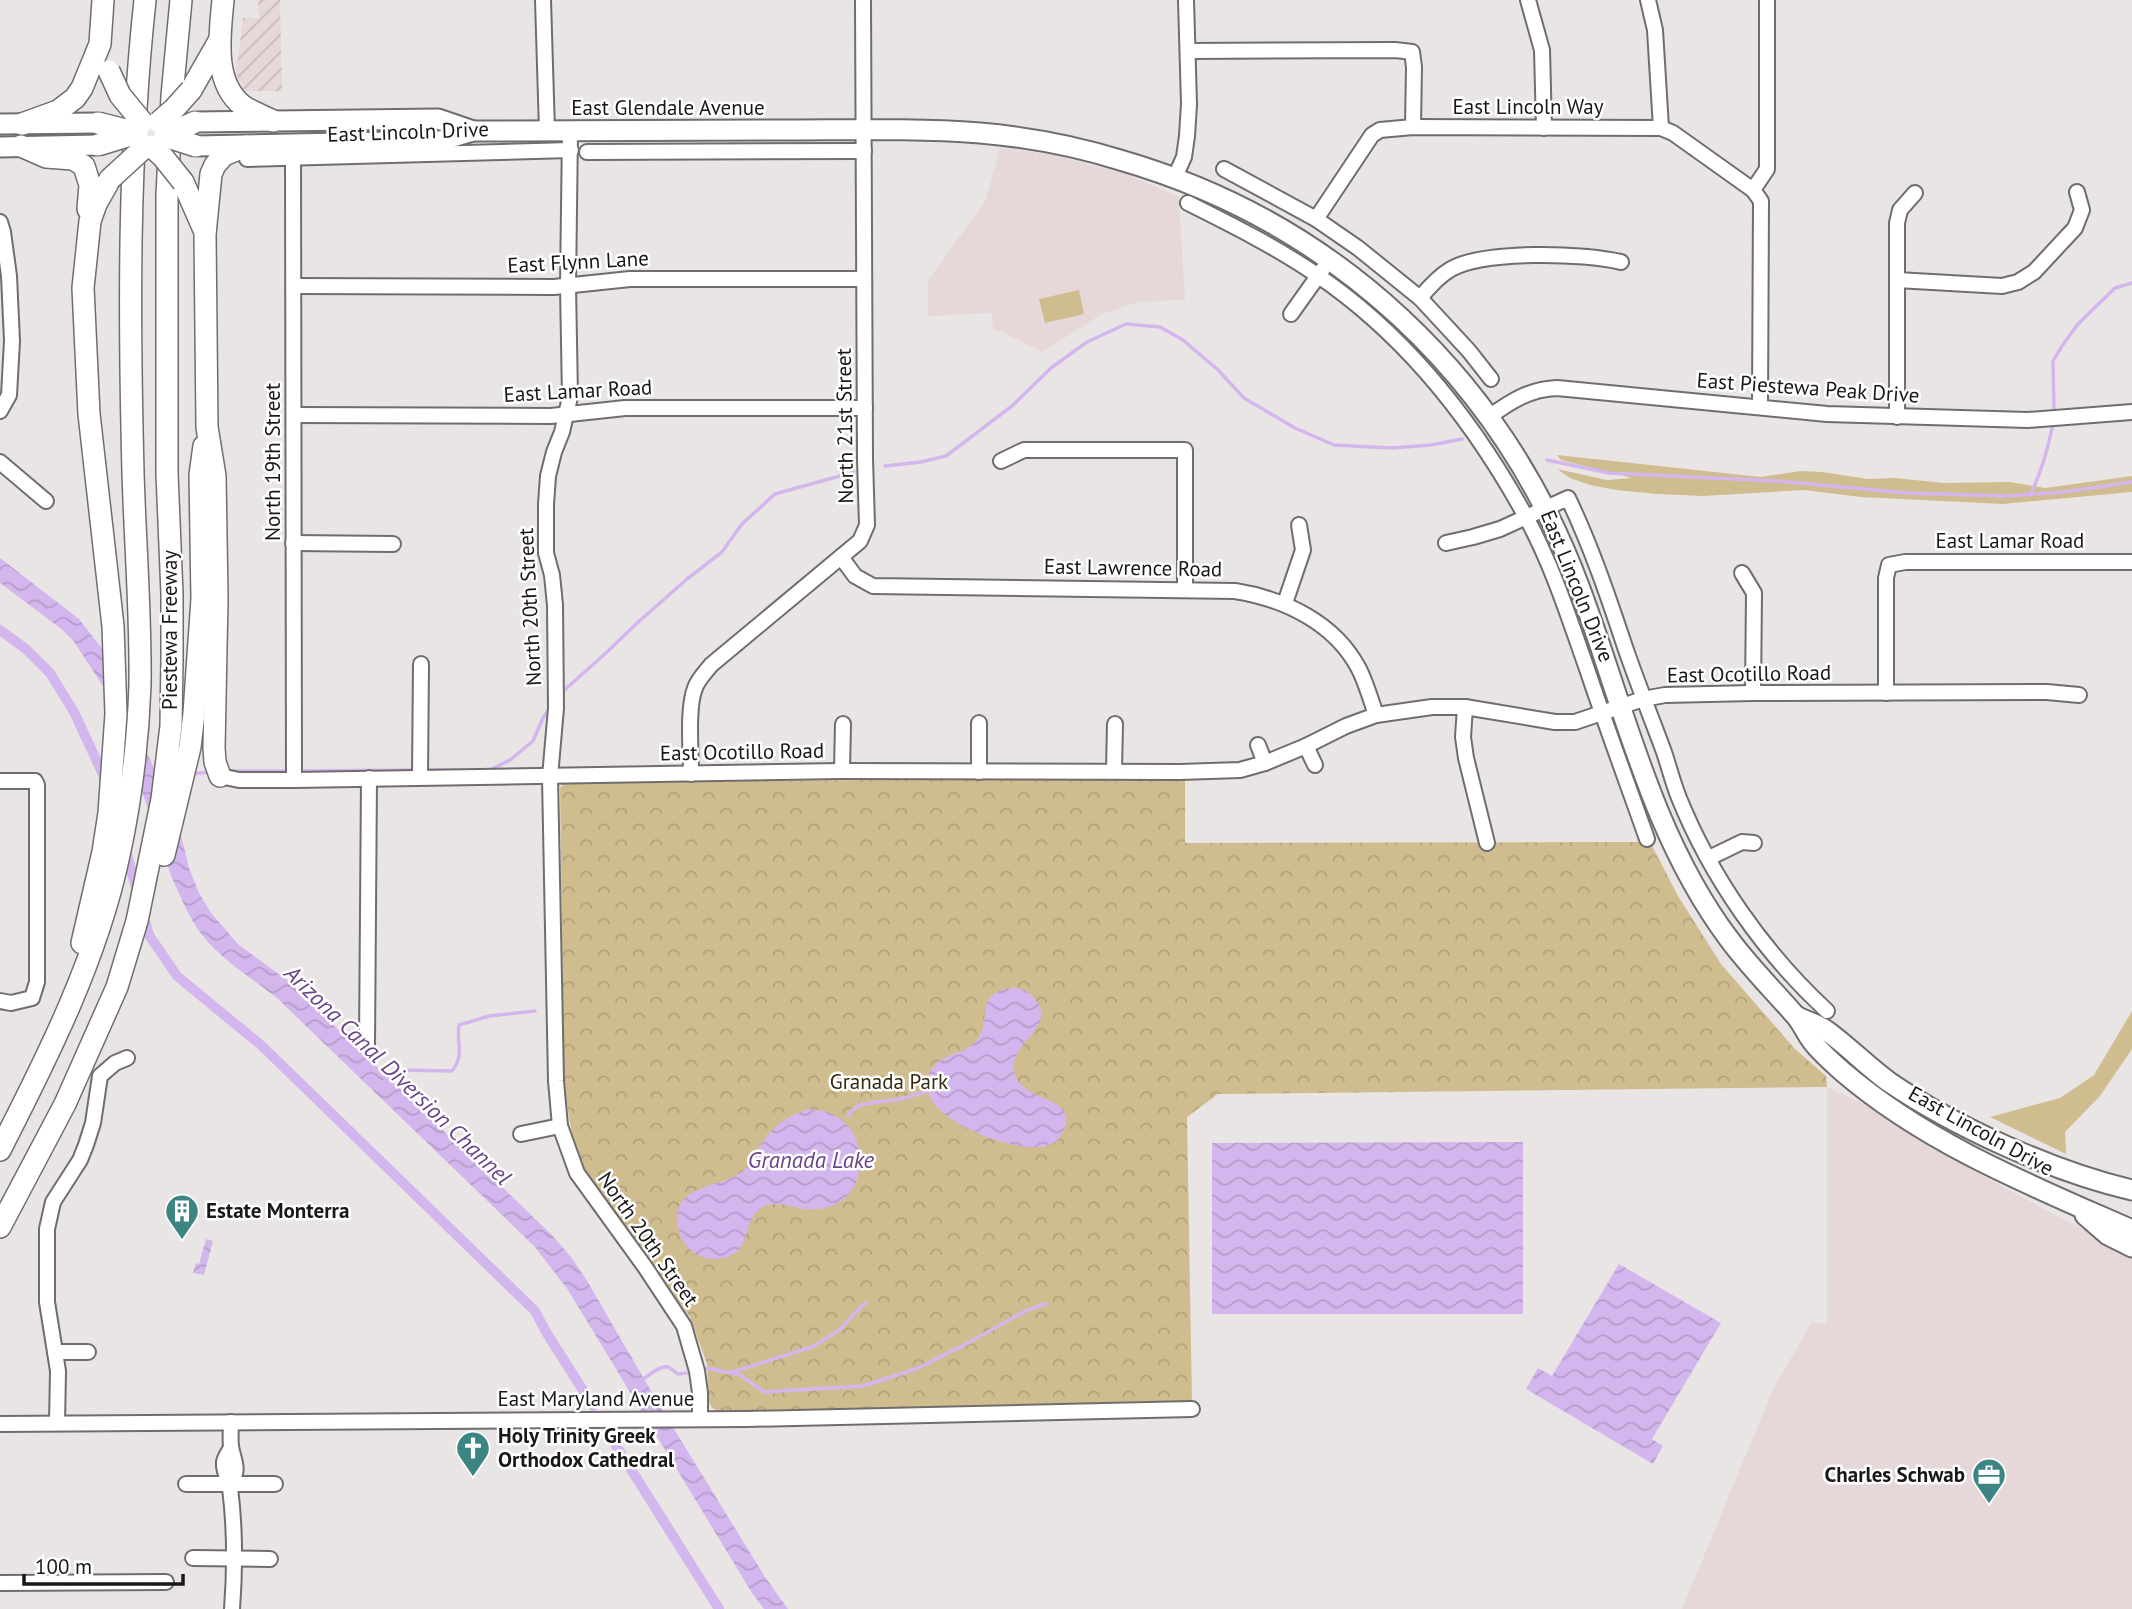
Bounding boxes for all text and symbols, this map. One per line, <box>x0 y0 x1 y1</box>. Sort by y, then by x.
street label: East Lincoln Way <box>1452 93 1604 120</box>
street label: East Glendale Avenue <box>571 94 765 121</box>
street label: East Lincoln Drive <box>327 115 489 148</box>
street label: East Flynn Lane <box>507 244 649 279</box>
street label: North 21st Street <box>830 348 859 504</box>
street label: East Piestewa Peak Drive <box>1696 366 1920 409</box>
street label: East Lamar Road <box>503 373 653 408</box>
street label: North 19th Street <box>259 383 286 541</box>
street label: East Lincoln Drive <box>1535 506 1620 666</box>
street label: North 20th Street <box>512 527 547 687</box>
street label: East Lamar Road <box>1936 527 2084 554</box>
street label: Piestewa Freeway <box>156 550 183 710</box>
street label: East Lawrence Road <box>1044 552 1223 583</box>
street label: East Ocotillo Road <box>1667 659 1831 688</box>
street label: East Ocotillo Road <box>660 737 824 766</box>
water label: Arizona Canal Diversion Channel <box>278 958 518 1191</box>
park label: Granada Park <box>830 1068 948 1095</box>
street label: East Lincoln Drive <box>1904 1080 2059 1182</box>
water label: Granada Lake <box>748 1145 875 1174</box>
street label: North 20th Street <box>592 1166 705 1311</box>
building icon: Estate Monterra <box>163 1192 201 1241</box>
place label: Estate Monterra <box>206 1197 349 1224</box>
street label: East Maryland Avenue <box>497 1385 695 1412</box>
place label: Holy Trinity Greek Orthodox Cathedral <box>498 1422 675 1473</box>
church icon: Holy Trinity Greek Orthodox Cathedral <box>454 1429 492 1478</box>
office icon: Charles Schwab <box>1970 1456 2008 1505</box>
place label: Charles Schwab <box>1825 1461 1965 1488</box>
scale bar <box>24 1542 184 1586</box>
text: 100 m <box>35 1553 92 1580</box>

